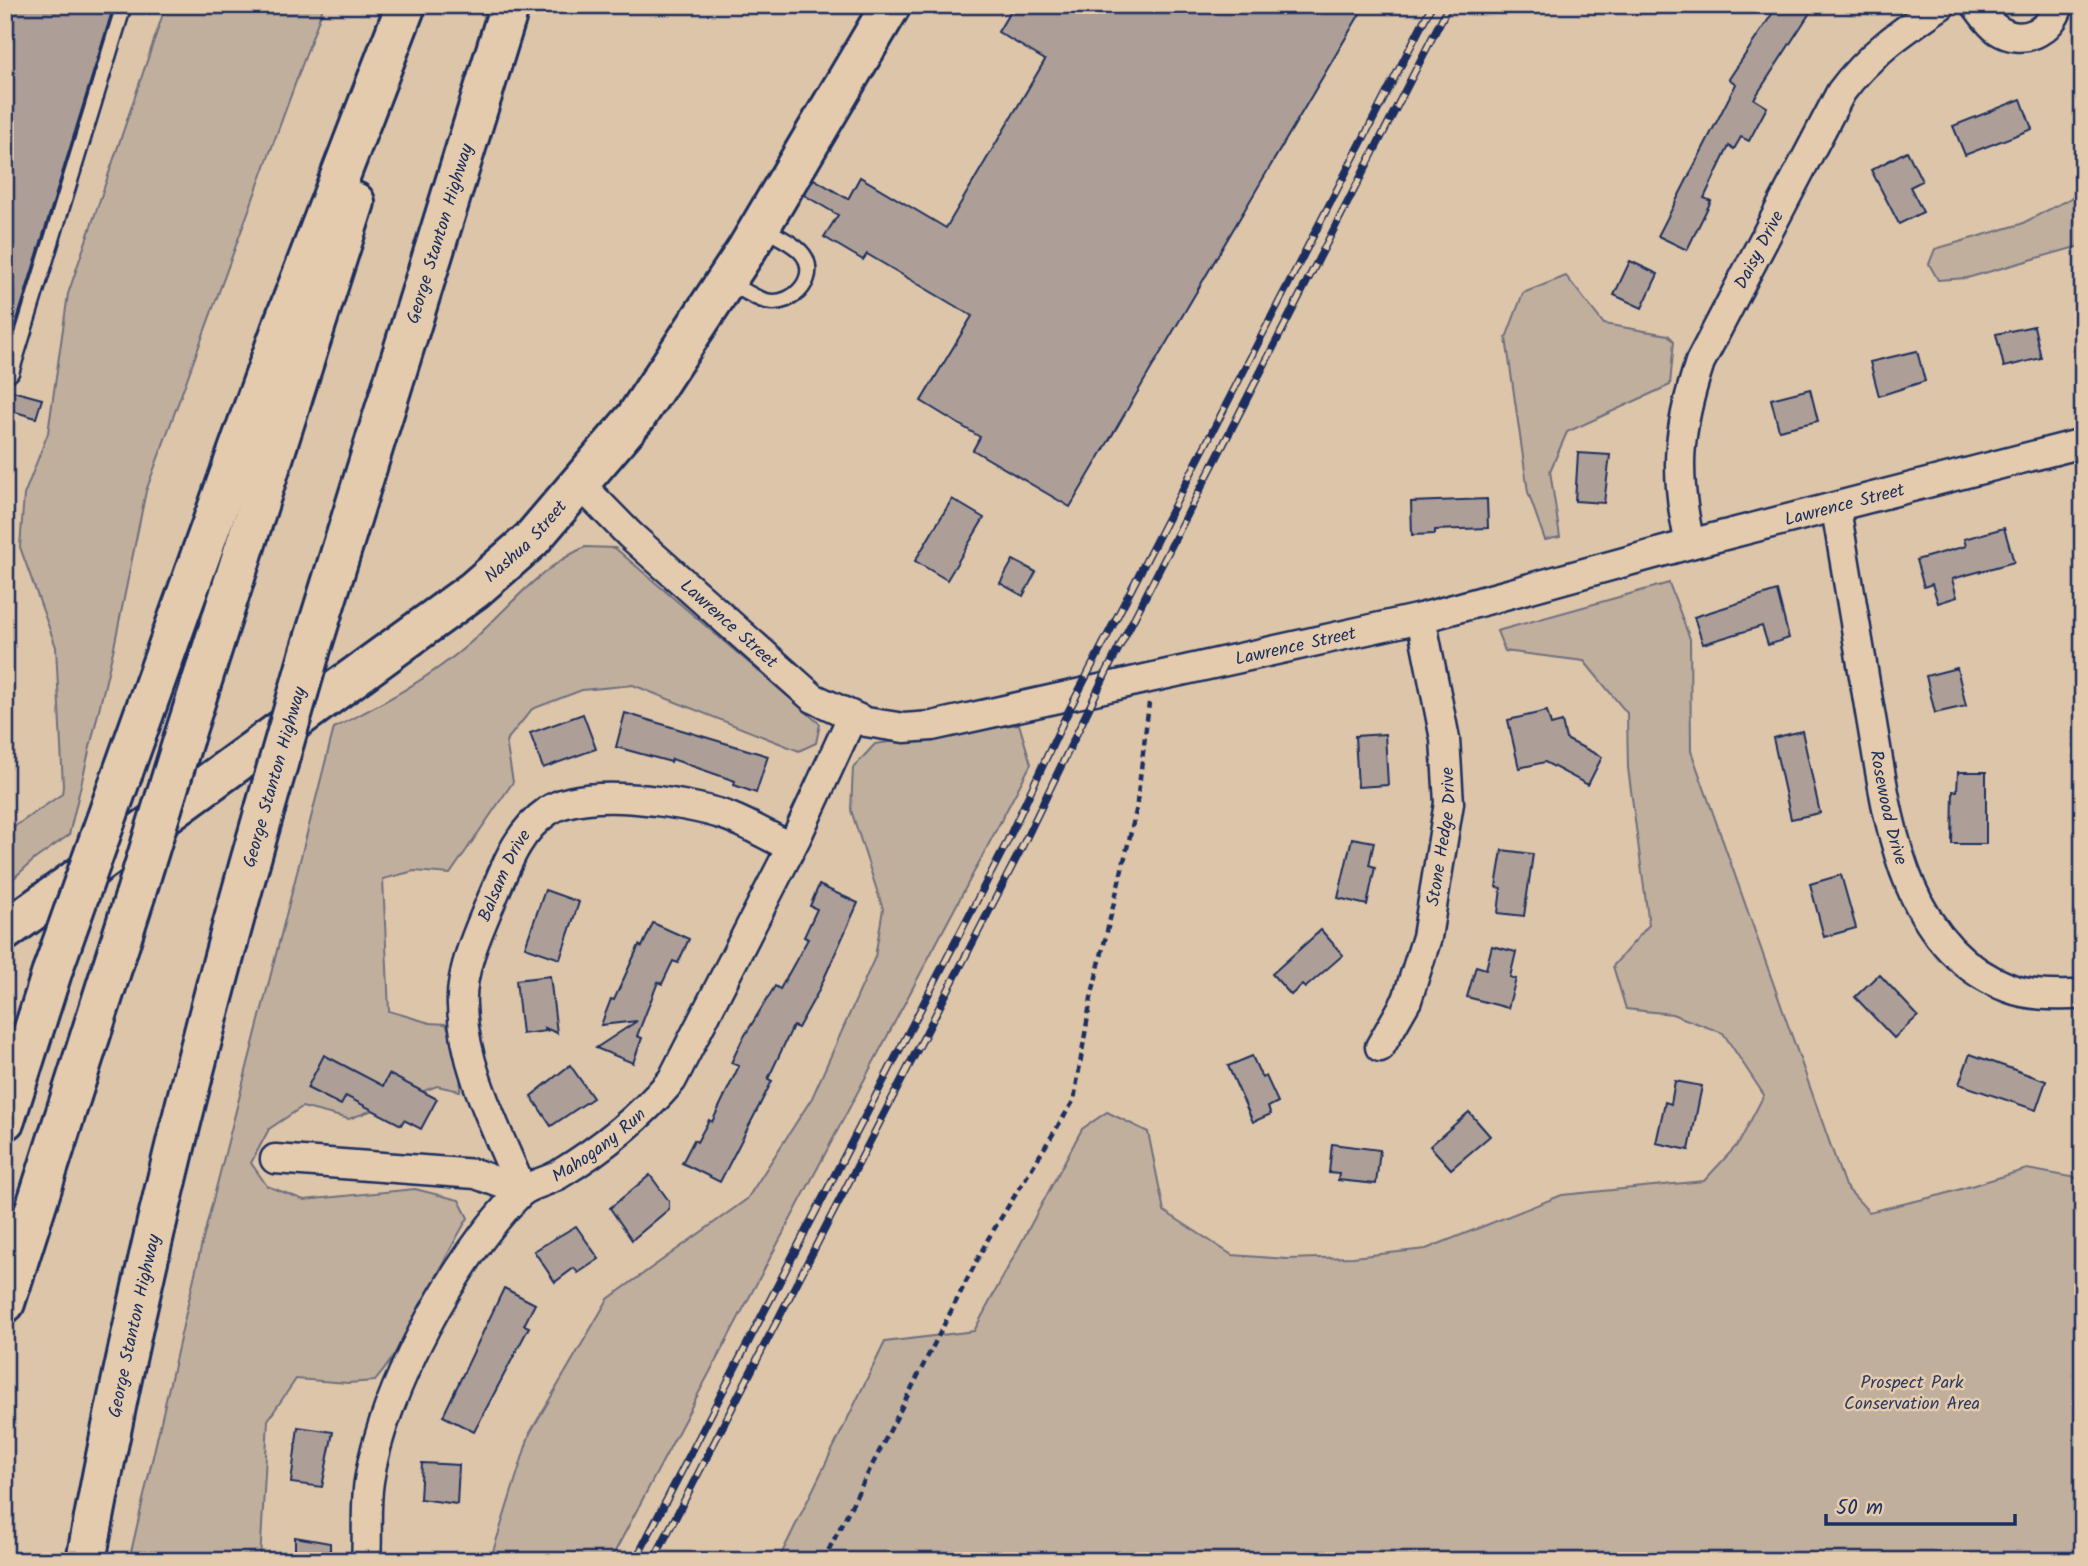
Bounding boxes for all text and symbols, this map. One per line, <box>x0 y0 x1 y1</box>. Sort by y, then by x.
street label: George Stanton Highway <box>399 140 482 328</box>
street label: Daisy Drive <box>1727 206 1793 295</box>
street label: Lawrence Street <box>1782 476 1909 535</box>
street label: Nashua Street <box>478 493 576 591</box>
street label: Lawrence Street <box>673 573 785 677</box>
street label: Lawrence Street <box>1233 620 1360 675</box>
street label: George Stanton Highway <box>236 683 315 871</box>
street label: Rosewood Drive <box>1861 748 1914 869</box>
street label: Stone Hedge Drive <box>1419 766 1465 908</box>
street label: Balsam Drive <box>471 824 539 927</box>
street label: Mahogany Run <box>547 1102 654 1191</box>
street label: George Stanton Highway <box>101 1231 170 1421</box>
park label: Prospect Park Conservation Area <box>1844 1369 1980 1419</box>
scale bar <box>1826 1482 2014 1526</box>
text: 50 m <box>1836 1492 1883 1525</box>

